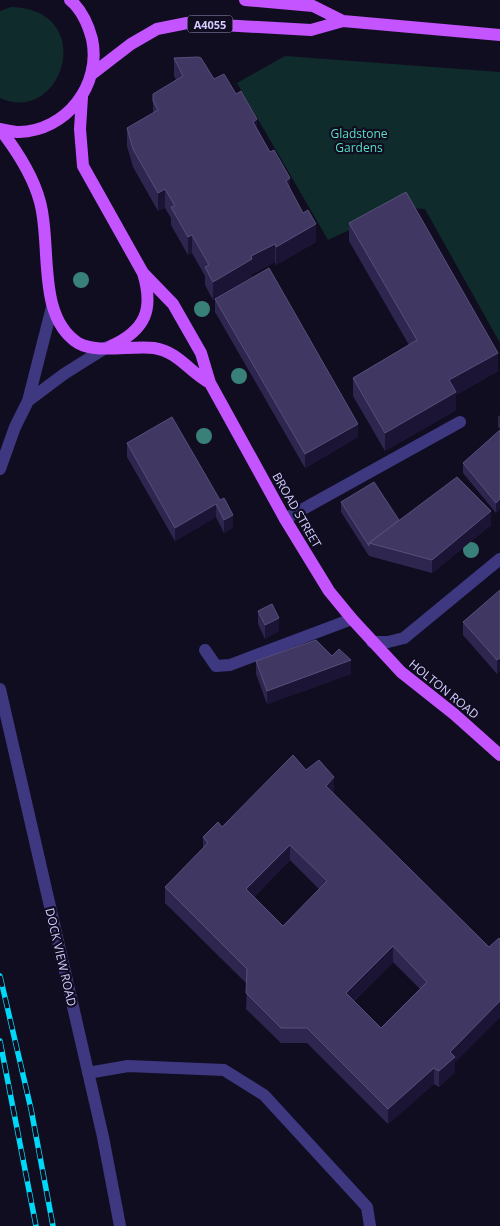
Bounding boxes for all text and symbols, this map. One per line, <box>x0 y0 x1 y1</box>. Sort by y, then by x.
road number: A4055 <box>188 15 232 32</box>
park label: Gladstone Gardens <box>330 125 388 156</box>
street label: BROAD STREET <box>269 469 326 551</box>
street label: HOLTON ROAD <box>405 655 483 723</box>
street label: DOCK VIEW ROAD <box>41 906 81 1008</box>

